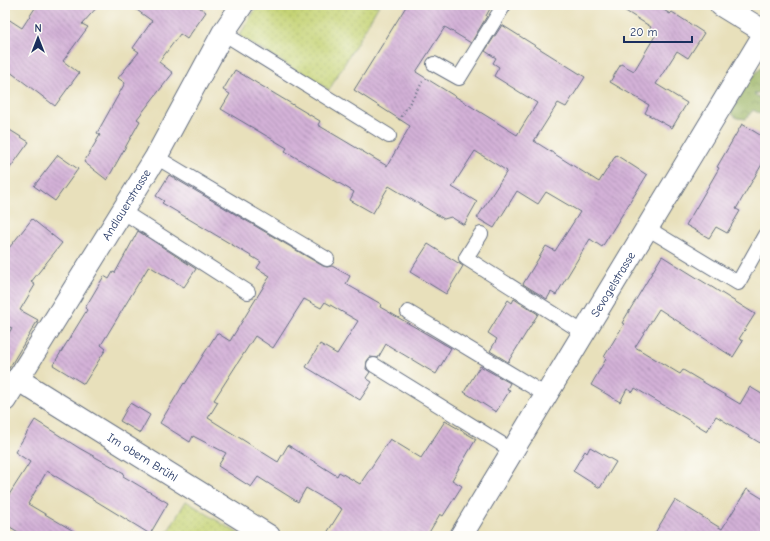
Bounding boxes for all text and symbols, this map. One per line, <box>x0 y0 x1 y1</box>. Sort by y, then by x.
north arrow <box>18 18 58 58</box>
scale bar <box>624 18 692 44</box>
text: N <box>34 22 42 35</box>
text: 20 m <box>630 25 658 39</box>
street label: Andlauerstrasse <box>99 167 154 243</box>
street label: Sevogelstrasse <box>588 249 638 320</box>
street label: Im obern Brühl <box>105 430 180 484</box>

